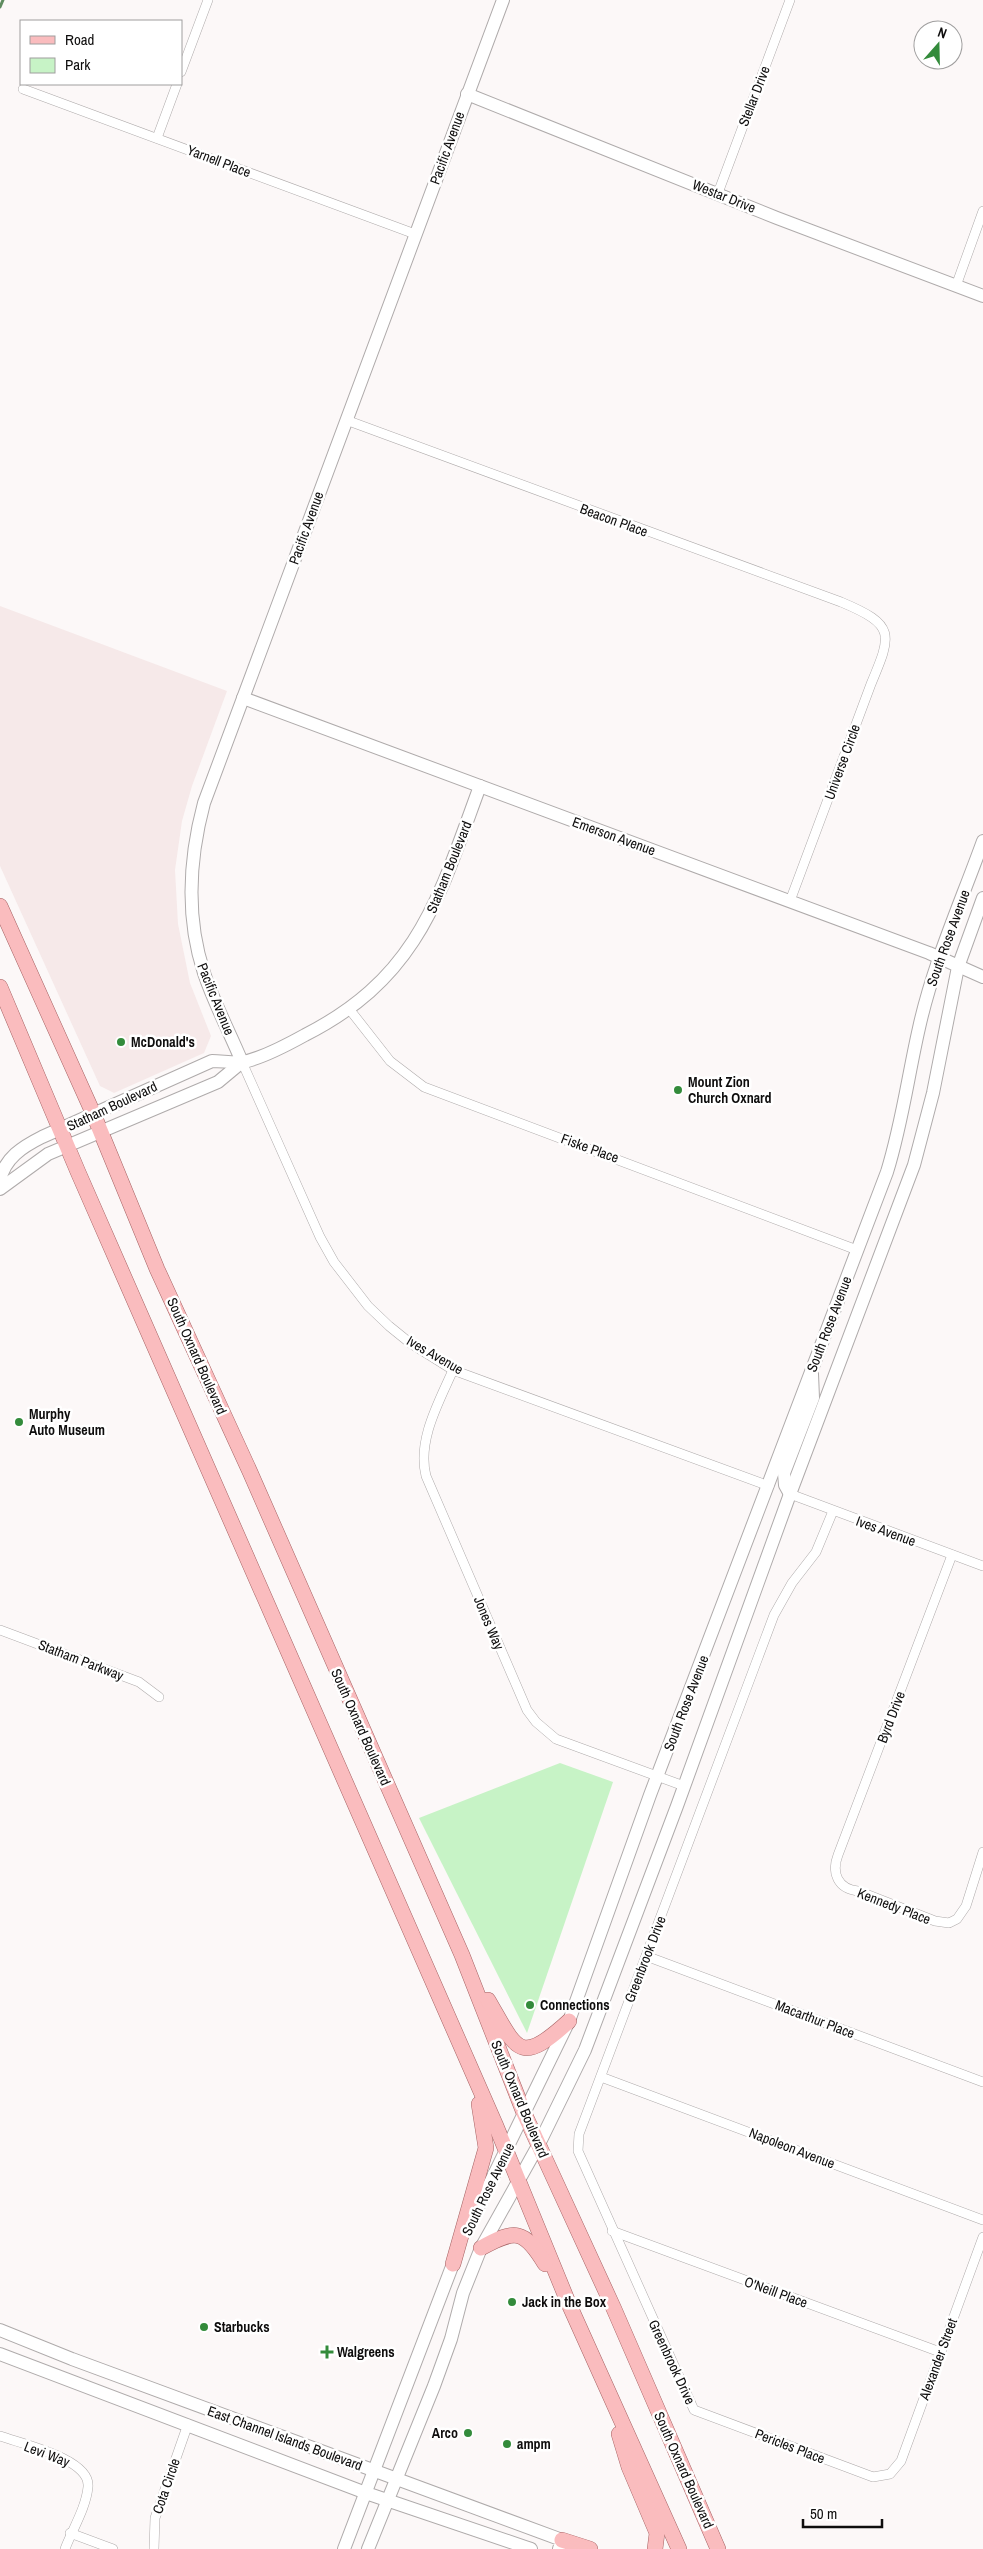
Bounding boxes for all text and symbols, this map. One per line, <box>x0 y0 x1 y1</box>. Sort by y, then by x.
legend <box>20 20 182 85</box>
north arrow <box>913 20 963 70</box>
text: N <box>935 23 949 43</box>
text: Road <box>65 29 94 50</box>
text: Park <box>65 54 91 75</box>
street label: Stellar Drive <box>734 63 774 129</box>
street label: Pacific Avenue <box>425 109 469 187</box>
street label: Yarnell Place <box>185 141 253 181</box>
street label: Westar Drive <box>690 175 758 217</box>
street label: Pacific Avenue <box>284 489 328 567</box>
street label: Beacon Place <box>578 499 650 541</box>
street label: Universe Circle <box>820 722 864 802</box>
street label: Emerson Avenue <box>570 813 658 859</box>
street label: Statham Boulevard <box>422 818 476 916</box>
street label: South Rose Avenue <box>922 887 974 989</box>
street label: Pacific Avenue <box>193 960 239 1038</box>
place label: McDonald's <box>131 1033 195 1051</box>
marker: McDonald's <box>115 1036 127 1048</box>
place label: Mount Zion Church Oxnard <box>688 1073 772 1107</box>
street label: Statham Boulevard <box>64 1077 160 1135</box>
marker: Mount Zion Church Oxnard <box>672 1084 684 1096</box>
street label: Fiske Place <box>559 1129 621 1167</box>
street label: South Rose Avenue <box>802 1273 856 1375</box>
street label: South Oxnard Boulevard <box>163 1295 231 1417</box>
street label: Ives Avenue <box>403 1332 467 1378</box>
place label: Murphy Auto Museum <box>29 1405 105 1439</box>
marker: Murphy Auto Museum <box>13 1416 25 1428</box>
street label: Ives Avenue <box>854 1512 918 1550</box>
street label: Jones Way <box>470 1594 508 1653</box>
street label: Statham Parkway <box>36 1635 126 1685</box>
street label: South Rose Avenue <box>659 1652 713 1754</box>
street label: South Oxnard Boulevard <box>327 1666 395 1788</box>
street label: Byrd Drive <box>873 1688 909 1746</box>
street label: Kennedy Place <box>855 1884 933 1928</box>
street label: Greenbrook Drive <box>620 1913 670 2005</box>
place label: Connections <box>540 1996 610 2014</box>
street label: Macarthur Place <box>773 1996 857 2042</box>
marker: Connections <box>524 1999 536 2011</box>
street label: South Oxnard Boulevard <box>487 2038 553 2160</box>
street label: Napoleon Avenue <box>747 2123 837 2173</box>
street label: South Rose Avenue <box>458 2140 518 2238</box>
street label: O'Neill Place <box>742 2272 810 2312</box>
place label: Jack in the Box <box>522 2293 607 2311</box>
marker: Jack in the Box <box>506 2296 518 2308</box>
street label: Alexander Street <box>915 2316 961 2403</box>
street label: Greenbrook Drive <box>645 2317 699 2407</box>
place label: Starbucks <box>214 2318 270 2336</box>
marker: Starbucks <box>198 2321 210 2333</box>
place label: Walgreens <box>337 2343 395 2361</box>
marker: Walgreens <box>321 2346 333 2358</box>
street label: East Channel Islands Boulevard <box>205 2402 365 2474</box>
street label: South Oxnard Boulevard <box>650 2409 718 2531</box>
place label: Arco <box>432 2424 458 2442</box>
street label: Pericles Place <box>753 2424 827 2468</box>
marker: Arco <box>462 2427 474 2439</box>
place label: ampm <box>517 2435 551 2453</box>
street label: Levi Way <box>22 2437 73 2471</box>
marker: ampm <box>501 2438 513 2450</box>
street label: Cota Circle <box>148 2456 184 2516</box>
scale bar <box>803 2496 882 2528</box>
text: 50 m <box>810 2503 837 2524</box>

